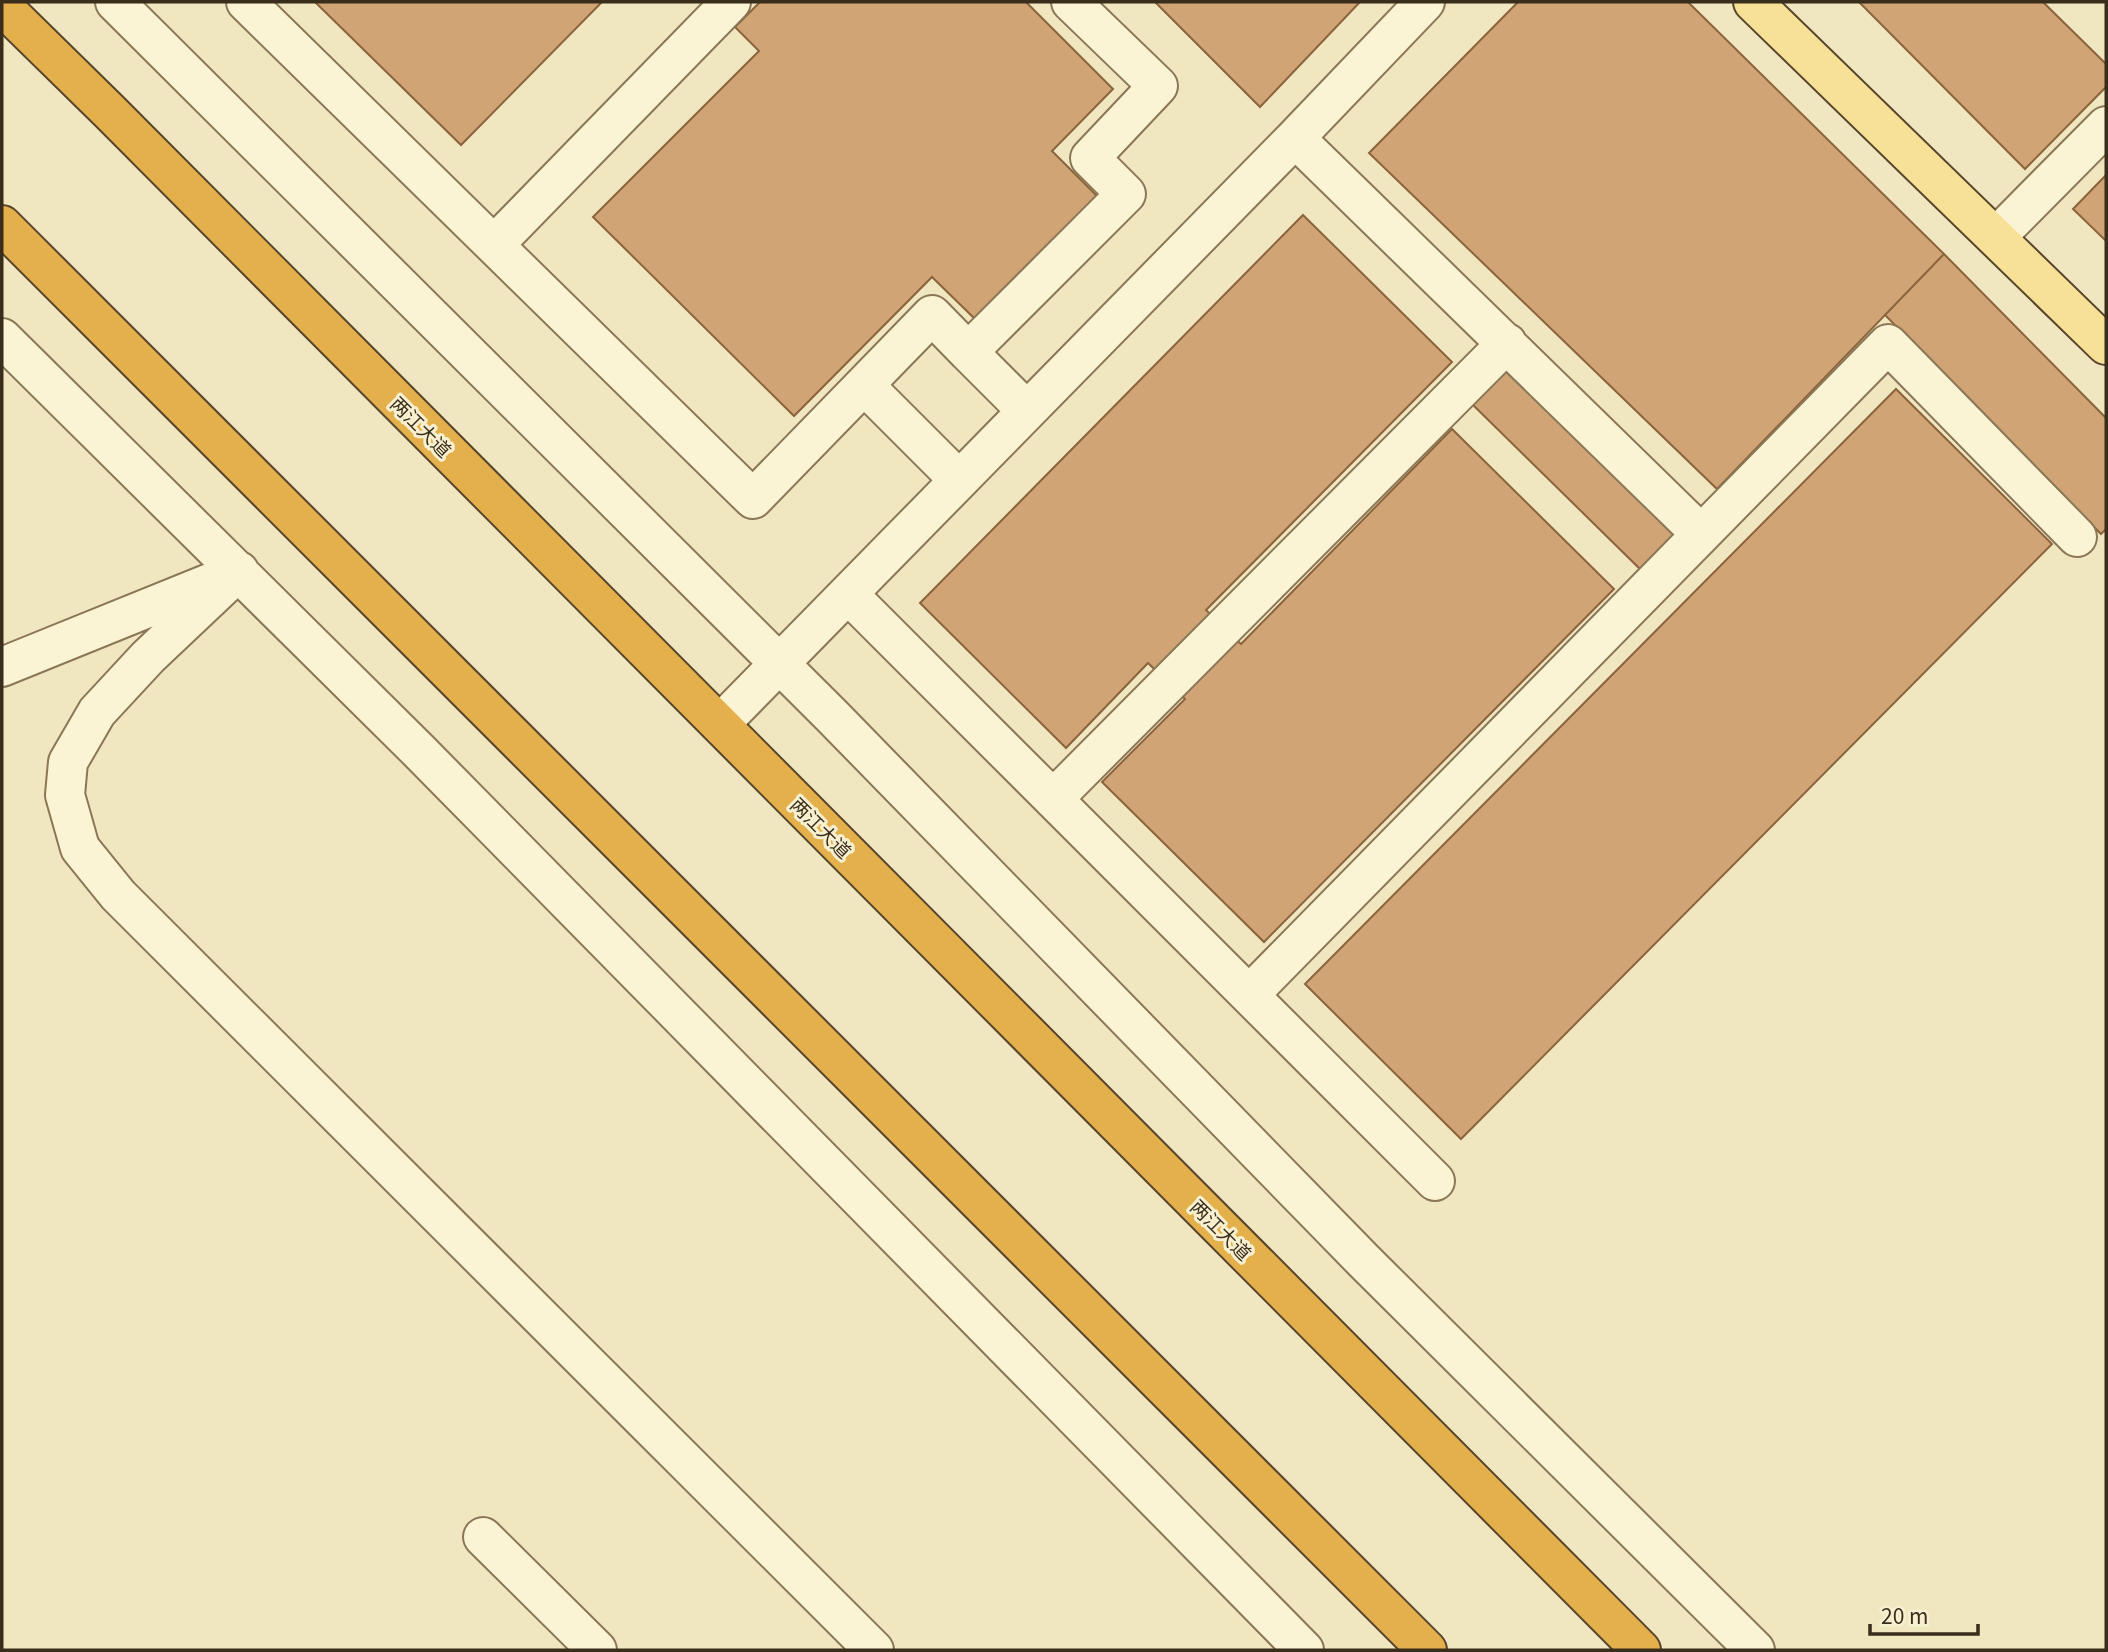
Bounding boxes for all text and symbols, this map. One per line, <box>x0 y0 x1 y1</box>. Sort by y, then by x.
street label: 两江大道 <box>386 390 458 462</box>
street label: 两江大道 <box>786 791 858 863</box>
street label: 两江大道 <box>1186 1193 1258 1265</box>
scale bar <box>1870 1592 1979 1636</box>
text: 20 m <box>1881 1600 1928 1630</box>

